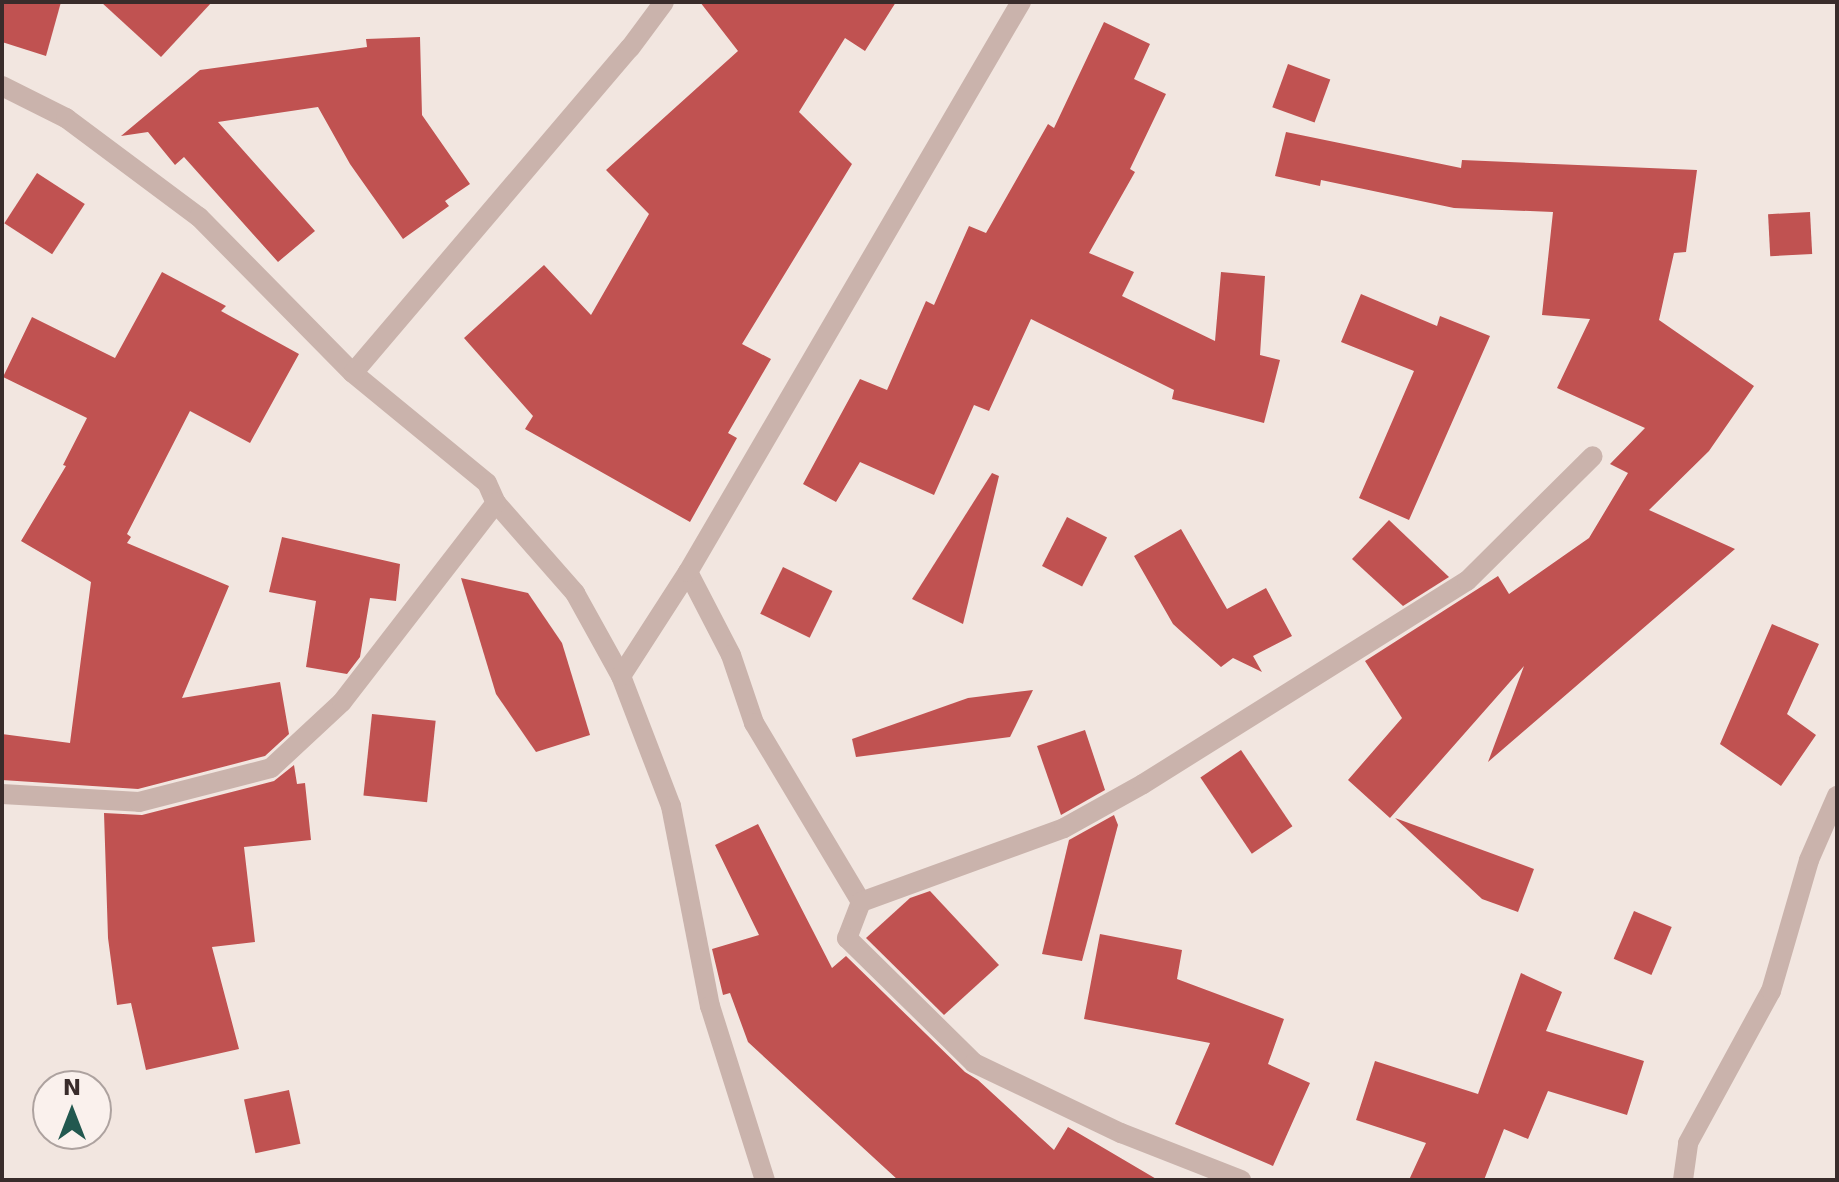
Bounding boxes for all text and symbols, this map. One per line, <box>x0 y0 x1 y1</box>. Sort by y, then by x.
north arrow <box>32 1070 112 1150</box>
text: N <box>63 1075 81 1100</box>

